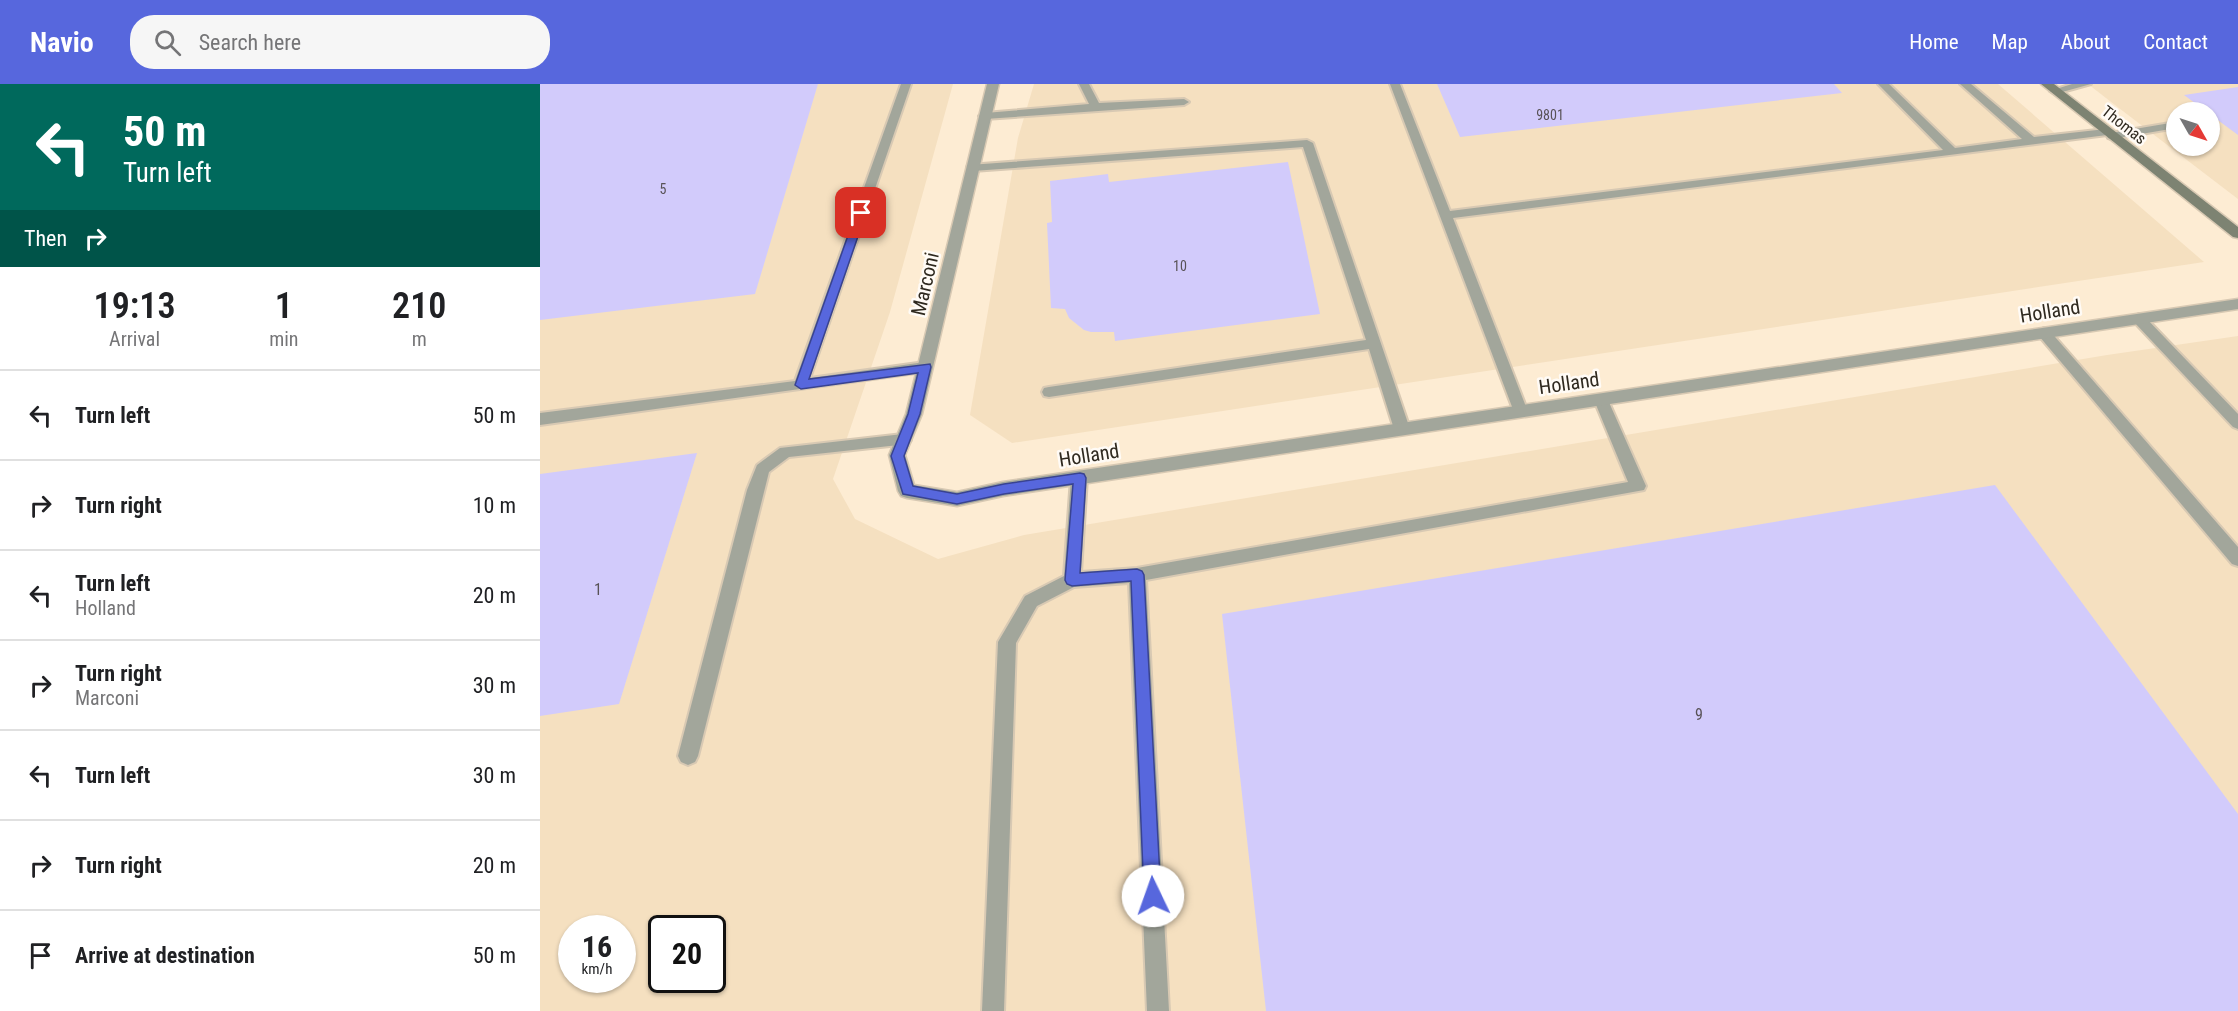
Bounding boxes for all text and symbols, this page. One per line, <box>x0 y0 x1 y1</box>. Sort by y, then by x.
search box <box>130 15 550 69</box>
text: Navio <box>30 26 94 59</box>
icon: search <box>151 26 184 59</box>
text: Search here <box>199 30 301 55</box>
text: Home <box>1909 30 1959 54</box>
text: Map <box>1992 30 2028 54</box>
text: About <box>2061 30 2110 54</box>
text: Contact <box>2143 30 2208 54</box>
street label: Thomas <box>2098 102 2150 148</box>
north arrow <box>2166 102 2220 156</box>
map controls <box>2166 102 2220 156</box>
text: 50 m <box>123 107 206 156</box>
house number: 9801 <box>1536 107 1564 123</box>
icon: left <box>24 108 102 186</box>
text: Turn left <box>123 157 212 189</box>
house number: 5 <box>660 181 667 197</box>
pin <box>835 187 886 238</box>
icon: arrive <box>844 196 877 229</box>
icon: right <box>79 222 112 255</box>
text: Then <box>24 226 67 251</box>
street label: Marconi <box>906 250 944 318</box>
house number: 10 <box>1173 258 1187 274</box>
text: 19:13 <box>94 285 176 327</box>
text: 1 <box>275 285 293 327</box>
text: 210 <box>392 285 446 327</box>
street label: Holland <box>2018 294 2082 328</box>
text: Arrival <box>109 327 160 351</box>
text: min <box>269 327 298 351</box>
text: m <box>412 327 427 351</box>
street label: Holland <box>1537 367 1601 399</box>
icon: left <box>24 399 57 432</box>
text: Turn left <box>75 403 150 428</box>
text: 50 m <box>473 403 516 428</box>
street label: Holland <box>1057 438 1121 472</box>
icon: right <box>24 489 57 522</box>
text: Turn right <box>75 493 162 518</box>
text: 10 m <box>473 493 516 518</box>
text: Turn left <box>75 571 150 596</box>
icon: left <box>24 579 57 612</box>
house number: 1 <box>594 580 602 599</box>
text: 20 m <box>473 583 516 608</box>
text: Holland <box>75 596 136 620</box>
text: Turn right <box>75 661 162 686</box>
icon: right <box>24 669 57 702</box>
text: 30 m <box>473 673 516 698</box>
text: Marconi <box>75 686 139 710</box>
house number: 9 <box>1695 705 1703 724</box>
icon: left <box>24 759 57 792</box>
text: Turn left <box>75 763 150 788</box>
text: 30 m <box>473 763 516 788</box>
icon: right <box>24 849 57 882</box>
text: Turn right <box>75 853 162 878</box>
text: 20 m <box>473 853 516 878</box>
position arrow <box>1121 864 1185 928</box>
speed limit sign: 20 <box>648 915 726 993</box>
text: 16 <box>582 929 612 964</box>
icon: arrive <box>24 939 57 972</box>
text: Arrive at destination <box>75 943 255 968</box>
text: 50 m <box>473 943 516 968</box>
text: km/h <box>582 960 612 978</box>

